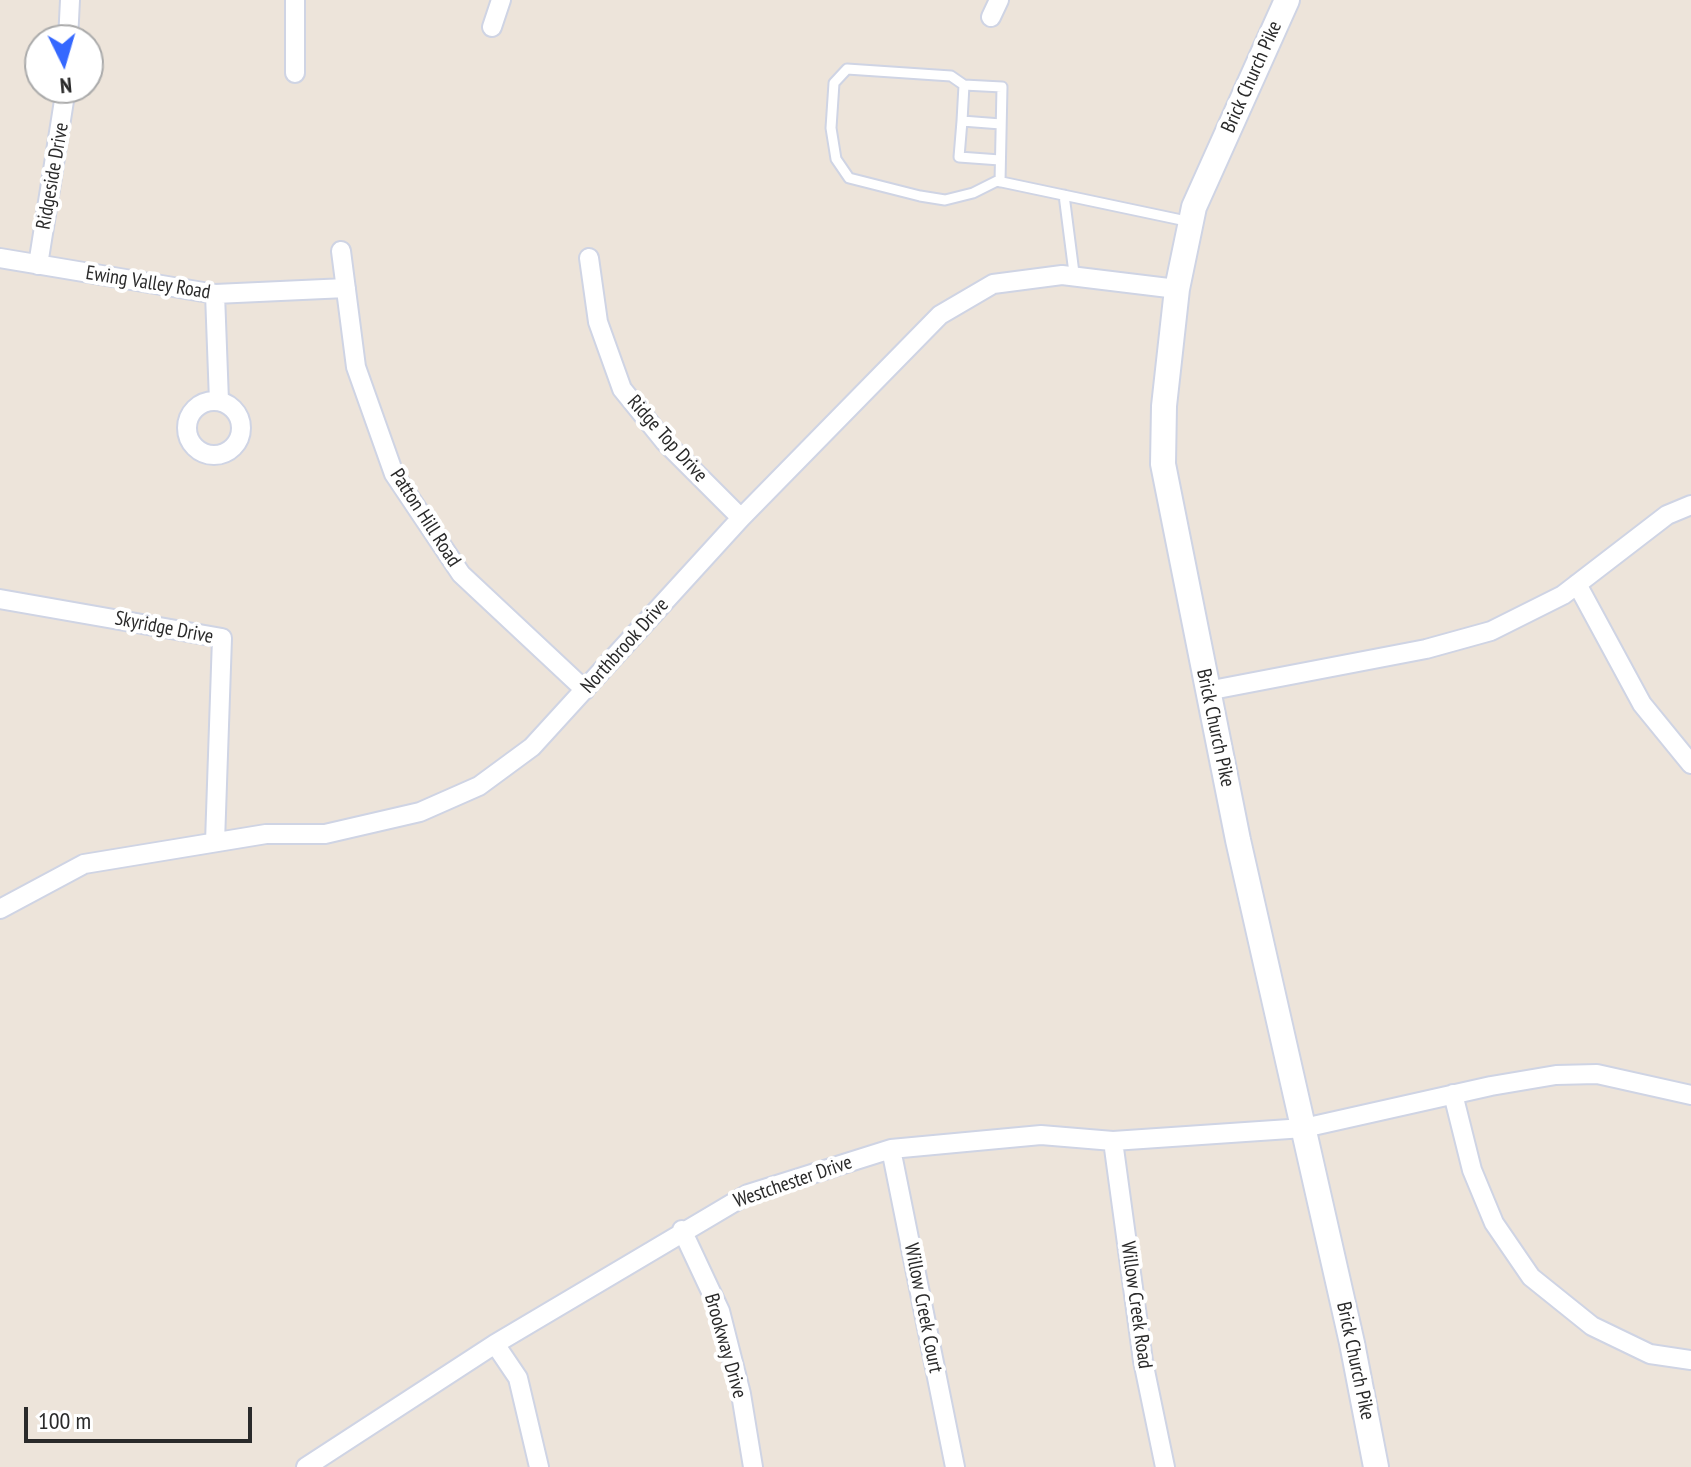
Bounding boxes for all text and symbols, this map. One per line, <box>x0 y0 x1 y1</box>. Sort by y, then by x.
street label: Brick Church Pike <box>1217 17 1287 137</box>
north arrow <box>24 24 104 104</box>
text: N <box>59 71 73 100</box>
street label: Ridgeside Drive <box>32 121 74 231</box>
street label: Ewing Valley Road <box>84 261 212 305</box>
street label: Ridge Top Drive <box>622 391 712 487</box>
street label: Patton Hill Road <box>385 465 465 571</box>
street label: Northbrook Drive <box>576 594 674 698</box>
street label: Skyridge Drive <box>113 607 215 649</box>
street label: Brick Church Pike <box>1191 667 1239 789</box>
street label: Westchester Drive <box>731 1151 855 1213</box>
street label: Willow Creek Road <box>1115 1240 1157 1370</box>
street label: Willow Creek Court <box>899 1241 947 1375</box>
street label: Brookway Drive <box>699 1291 751 1401</box>
street label: Brick Church Pike <box>1331 1300 1379 1422</box>
scale bar <box>28 1391 256 1441</box>
text: 100 m <box>38 1405 91 1436</box>

